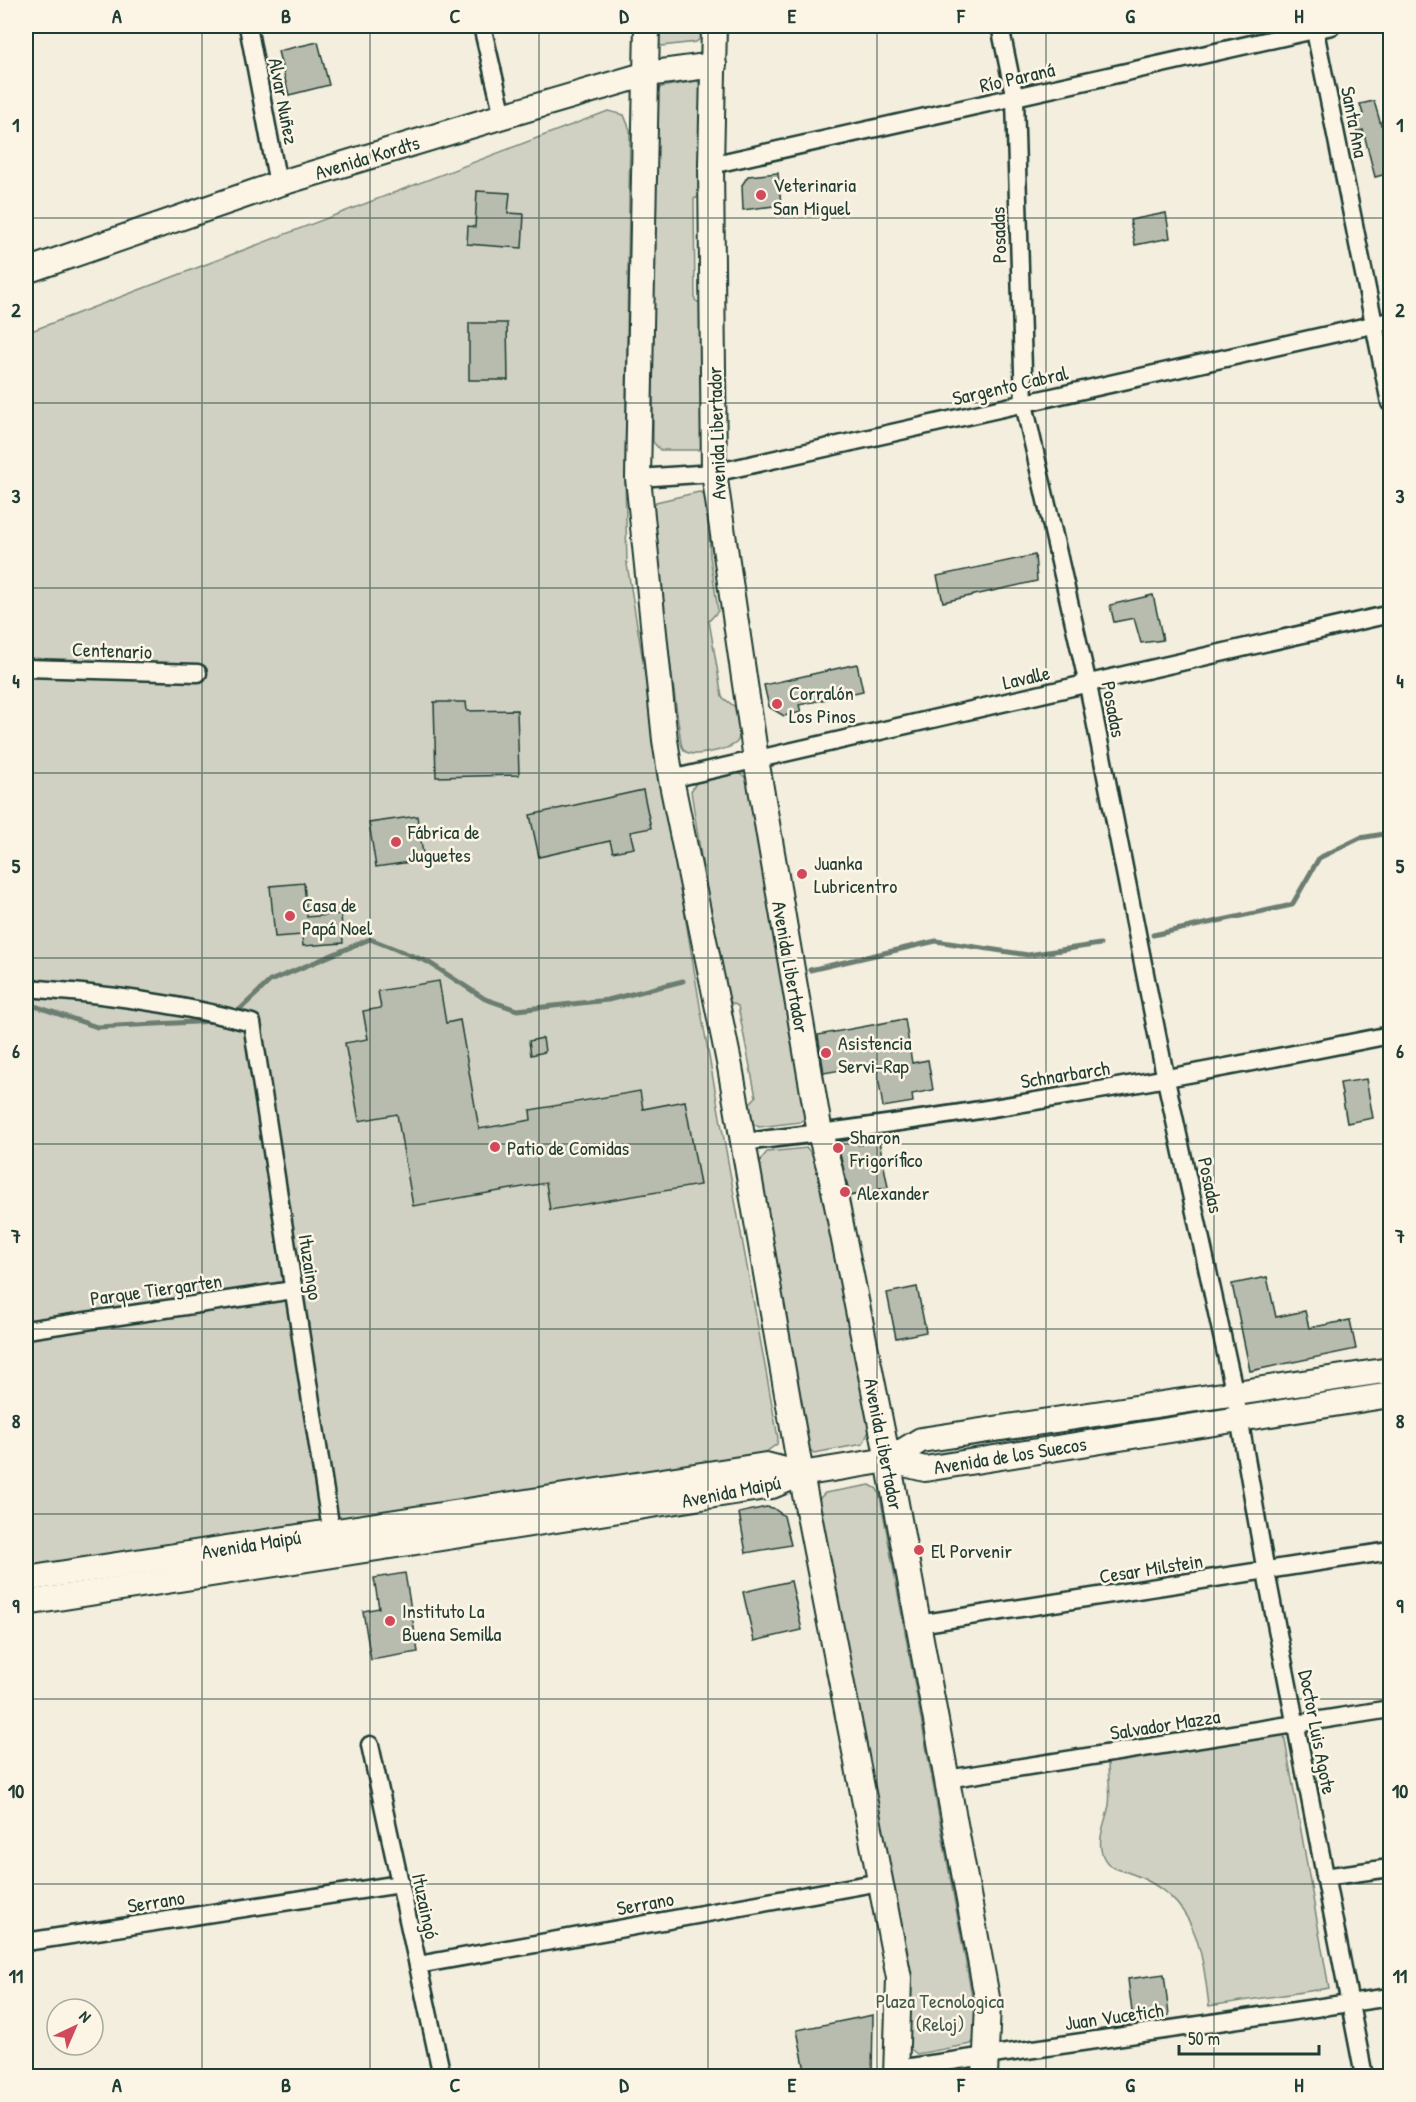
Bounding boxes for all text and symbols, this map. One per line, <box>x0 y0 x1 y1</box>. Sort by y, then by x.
text: A <box>112 2 122 29</box>
text: B <box>281 2 291 29</box>
text: C <box>450 2 461 29</box>
text: D <box>619 2 629 29</box>
text: E <box>788 2 797 29</box>
text: F <box>956 2 966 29</box>
text: G <box>1125 2 1135 29</box>
text: H <box>1294 2 1304 29</box>
street label: Río Paraná <box>977 55 1057 99</box>
street label: Alvar Nuñez <box>262 56 306 147</box>
street label: Santa Ana <box>1335 84 1375 160</box>
text: 1 <box>12 111 20 138</box>
text: 1 <box>1396 111 1404 138</box>
street label: Avenida Kordts <box>311 128 423 186</box>
place label: Veterinaria San Miguel <box>773 171 856 221</box>
marker: Veterinaria San Miguel <box>754 188 768 202</box>
street label: Posadas <box>984 206 1012 264</box>
text: 2 <box>11 296 21 323</box>
text: 2 <box>1395 296 1405 323</box>
street label: Sargento Cabral <box>949 358 1071 411</box>
street label: Avenida Libertador <box>700 365 732 500</box>
text: 3 <box>12 482 21 509</box>
text: 3 <box>1396 482 1405 509</box>
street label: Centenario <box>72 635 152 665</box>
street label: Lavalle <box>1000 658 1052 696</box>
text: 4 <box>12 667 20 694</box>
text: 4 <box>1396 667 1404 694</box>
place label: Corralón Los Pinos <box>789 679 856 729</box>
street label: Posadas <box>1095 679 1133 740</box>
marker: Corralón Los Pinos <box>770 697 784 711</box>
place label: Fábrica de Juguetes <box>407 818 480 868</box>
marker: Fábrica de Juguetes <box>389 835 403 849</box>
place label: Juanka Lubricentro <box>814 849 897 899</box>
text: 5 <box>12 852 21 879</box>
text: 5 <box>1396 852 1405 879</box>
marker: Juanka Lubricentro <box>795 867 809 881</box>
place label: Casa de Papá Noel <box>302 891 373 941</box>
street label: Avenida Libertador <box>766 899 816 1035</box>
marker: Casa de Papá Noel <box>283 909 297 923</box>
place label: Asistencia Servi-Rap <box>838 1029 912 1079</box>
text: 6 <box>12 1037 20 1064</box>
text: 6 <box>1396 1037 1404 1064</box>
marker: Asistencia Servi-Rap <box>819 1046 833 1060</box>
street label: Schnarbarch <box>1019 1054 1111 1094</box>
place label: Sharon Frigorífico <box>849 1123 923 1173</box>
place label: Patio de Comidas <box>507 1134 630 1161</box>
marker: Patio de Comidas <box>488 1140 502 1154</box>
marker: Sharon Frigorífico <box>831 1141 845 1155</box>
street label: Posadas <box>1192 1155 1230 1216</box>
place label: Alexander <box>857 1179 930 1206</box>
marker: Alexander <box>838 1185 852 1199</box>
text: 7 <box>10 1222 21 1249</box>
text: 7 <box>1394 1222 1405 1249</box>
street label: Ituzaingo <box>292 1232 330 1302</box>
street label: Parque Tiergarten <box>88 1266 224 1312</box>
street label: Avenida Libertador <box>858 1376 910 1512</box>
text: 8 <box>12 1407 21 1434</box>
text: 8 <box>1396 1407 1405 1434</box>
street label: Avenida de los Suecos <box>932 1430 1089 1480</box>
street label: Avenida Maipú <box>679 1468 783 1514</box>
street label: Avenida Maipú <box>199 1523 303 1565</box>
place label: El Porvenir <box>931 1537 1013 1564</box>
marker: El Porvenir <box>912 1543 926 1557</box>
street label: Cesar Milstein <box>1097 1546 1205 1590</box>
text: 9 <box>12 1592 20 1619</box>
text: 9 <box>1396 1592 1404 1619</box>
place label: Instituto La Buena Semilla <box>402 1597 501 1647</box>
marker: Instituto La Buena Semilla <box>383 1614 397 1628</box>
street label: Doctor Luis Agote <box>1293 1667 1343 1797</box>
street label: Salvador Mazza <box>1108 1702 1222 1746</box>
text: 10 <box>8 1777 24 1804</box>
text: 10 <box>1392 1777 1408 1804</box>
street label: Ituzaingó <box>406 1871 446 1941</box>
street label: Serrano <box>125 1883 187 1919</box>
street label: Serrano <box>614 1885 676 1921</box>
text: 11 <box>9 1962 23 1989</box>
text: 11 <box>1393 1962 1407 1989</box>
park label: Plaza Tecnologica (Reloj) <box>876 1987 1004 2037</box>
street label: Juan Vucetich <box>1063 1996 1165 2036</box>
north arrow <box>45 1997 105 2057</box>
text: N <box>75 2005 96 2027</box>
scale bar <box>1179 2018 1318 2056</box>
text: 50 m <box>1188 2026 1220 2051</box>
text: A <box>112 2071 122 2098</box>
text: B <box>281 2071 291 2098</box>
text: C <box>450 2071 461 2098</box>
text: D <box>619 2071 629 2098</box>
text: E <box>788 2071 797 2098</box>
text: F <box>956 2071 966 2098</box>
text: G <box>1125 2071 1135 2098</box>
text: H <box>1294 2071 1304 2098</box>

